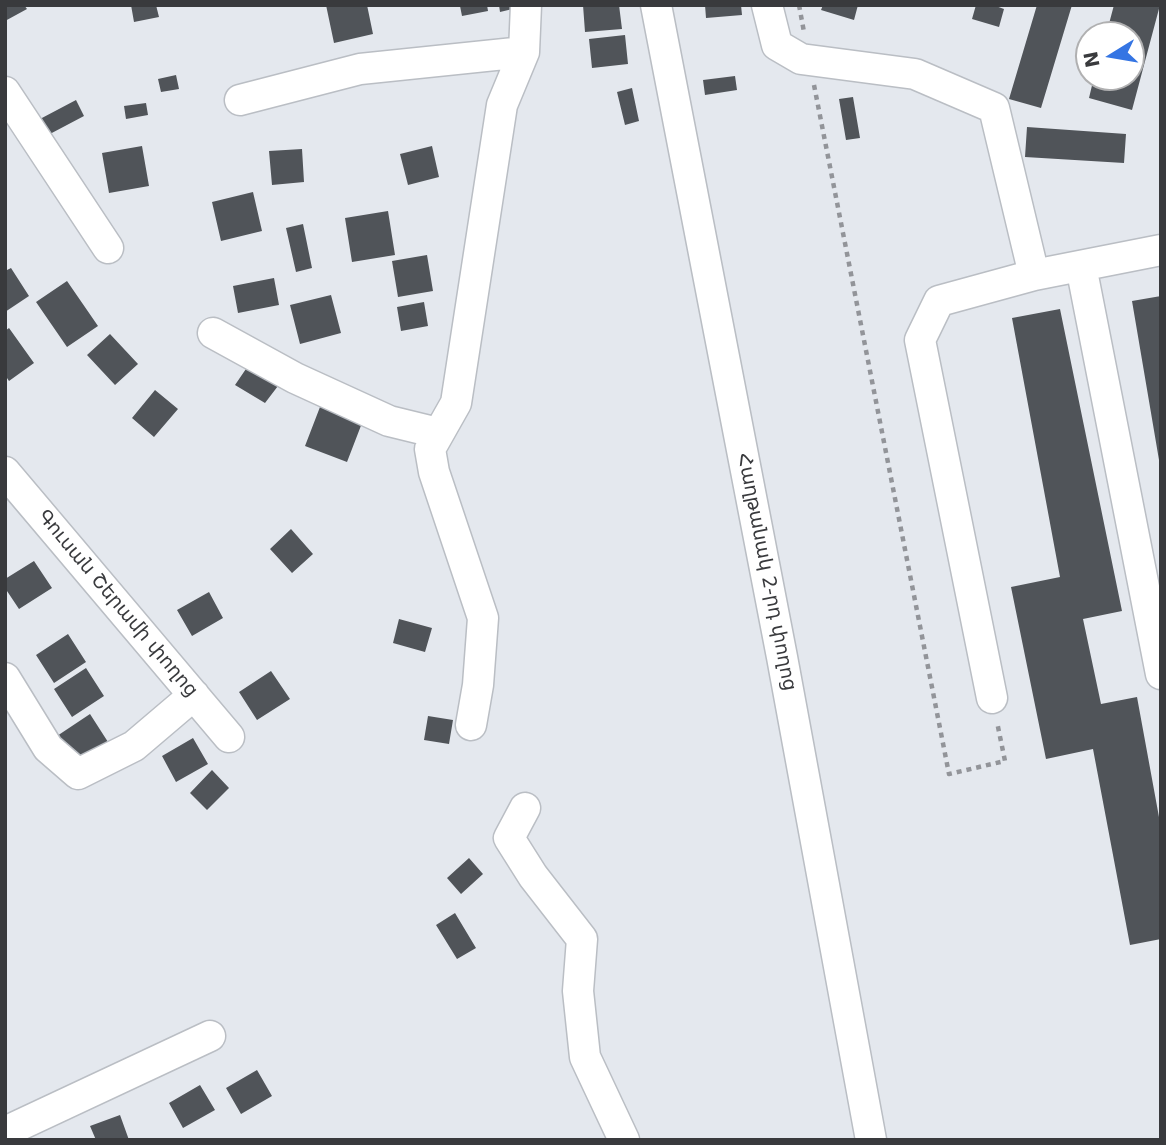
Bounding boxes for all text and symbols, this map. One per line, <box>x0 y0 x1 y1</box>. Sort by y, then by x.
north arrow <box>1075 21 1145 91</box>
text: N <box>1079 50 1104 70</box>
street label: Հաղթանակ 2-րդ փողոց <box>732 451 800 693</box>
street label: Գուսան Շերամի փողոց <box>32 506 202 702</box>

